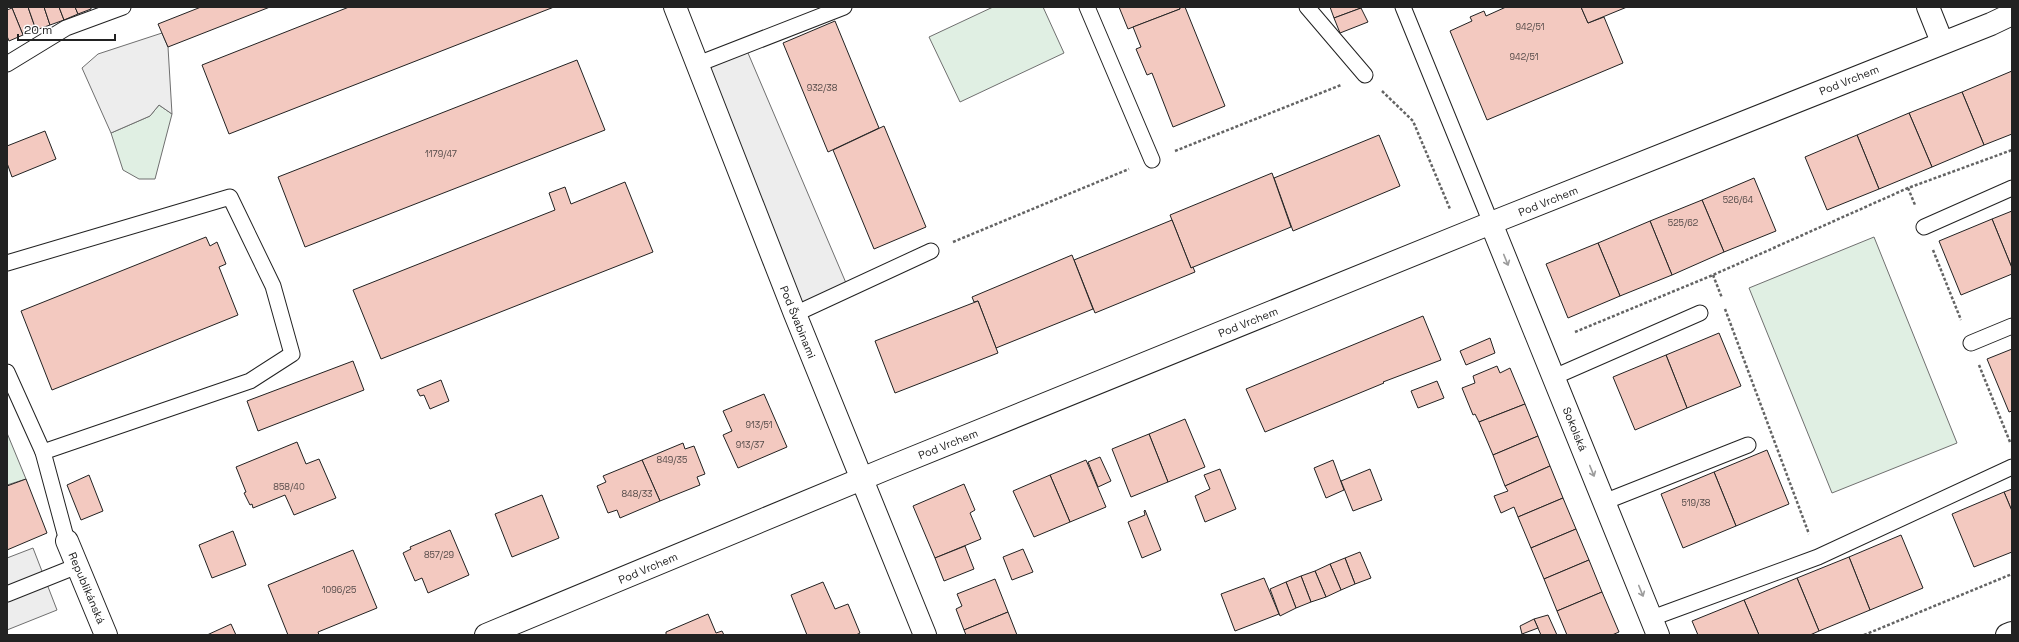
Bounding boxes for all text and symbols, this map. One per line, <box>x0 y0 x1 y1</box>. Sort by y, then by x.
scale bar <box>18 16 115 42</box>
house number: 942/51 <box>1516 21 1545 33</box>
text: 20 m <box>24 22 52 38</box>
house number: 942/51 <box>1510 51 1539 63</box>
street label: Pod Vrchem <box>1817 62 1881 98</box>
house number: 932/38 <box>807 82 838 94</box>
house number: 1179/47 <box>425 148 457 160</box>
street label: Pod Vrchem <box>1516 183 1580 219</box>
house number: 526/64 <box>1723 194 1754 206</box>
house number: 525/62 <box>1668 217 1698 229</box>
one-way arrow <box>1502 253 1510 265</box>
street label: Pod Švabinami <box>777 284 819 361</box>
street label: Pod Vrchem <box>1216 304 1280 340</box>
street label: Sokolská <box>1560 405 1590 454</box>
house number: 913/51 <box>745 419 773 431</box>
street label: Pod Vrchem <box>916 426 980 462</box>
house number: 913/37 <box>736 439 764 451</box>
house number: 849/35 <box>657 454 687 466</box>
one-way arrow <box>1589 464 1596 476</box>
house number: 858/40 <box>273 481 305 493</box>
house number: 848/33 <box>621 488 653 500</box>
house number: 519/38 <box>1682 497 1711 509</box>
house number: 857/29 <box>424 549 454 561</box>
street label: Pod Vrchem <box>616 549 680 587</box>
street label: Republikánská <box>66 550 109 627</box>
house number: 1096/25 <box>322 584 356 596</box>
one-way arrow <box>1637 585 1645 597</box>

